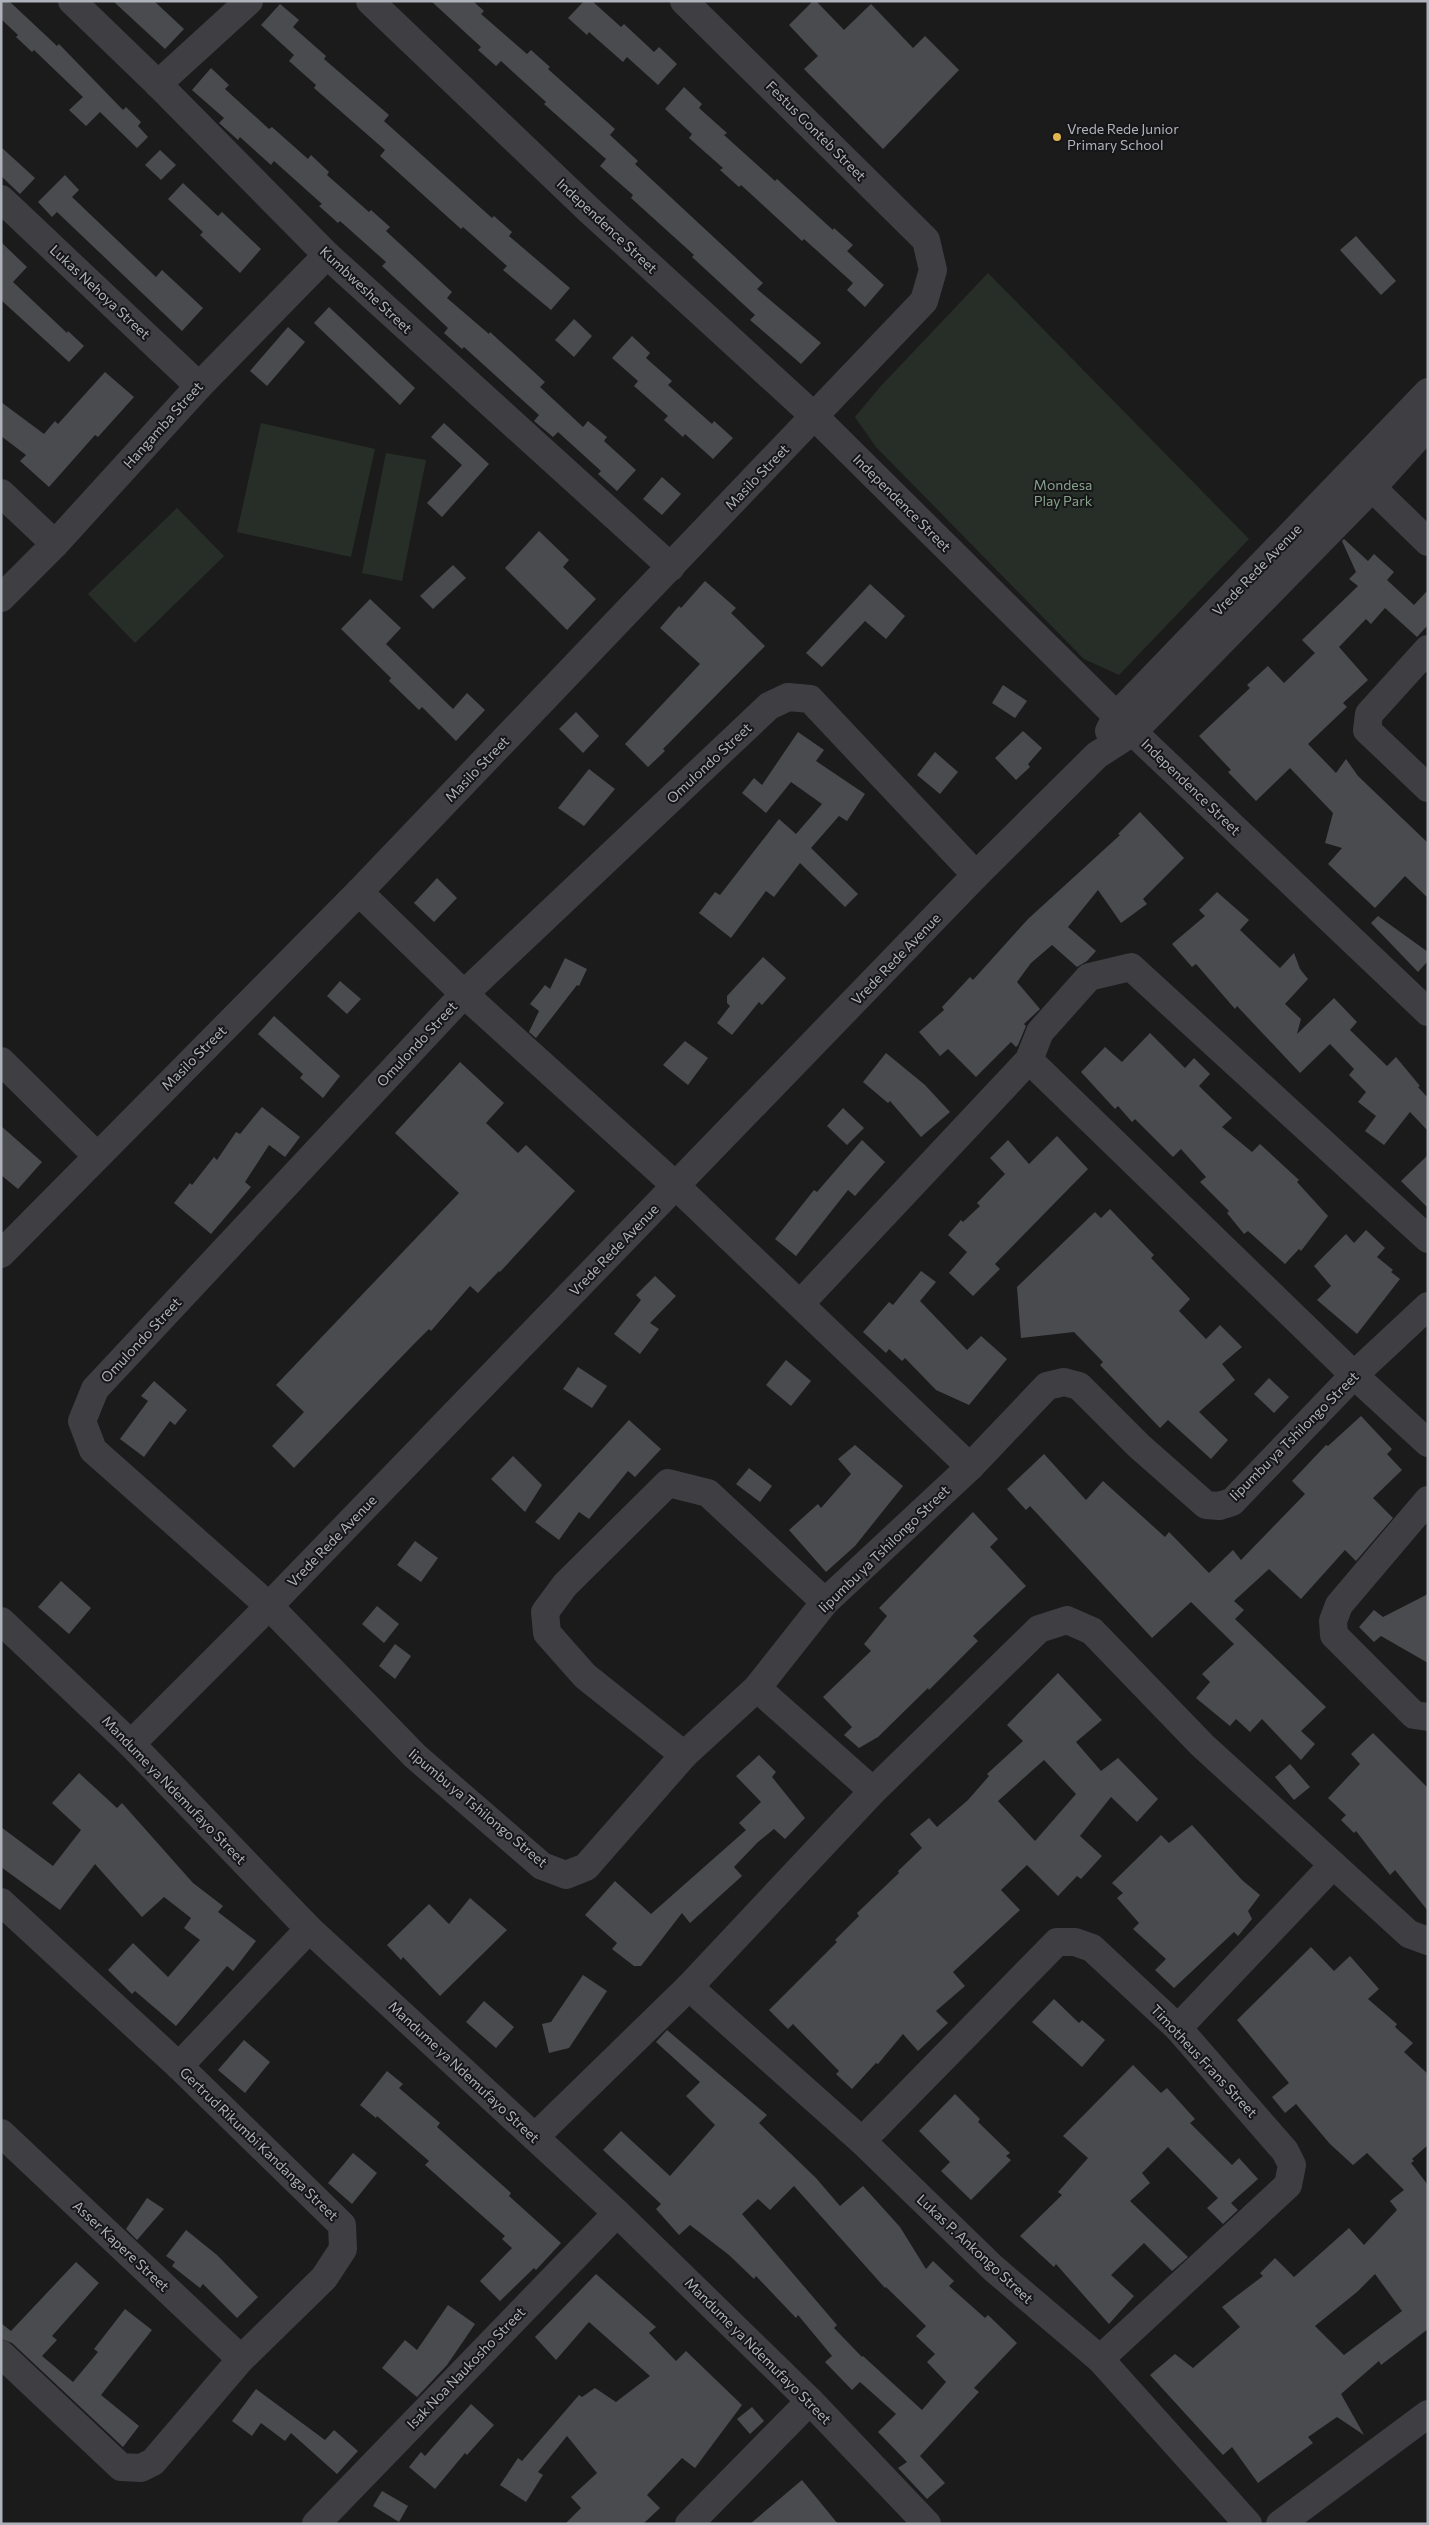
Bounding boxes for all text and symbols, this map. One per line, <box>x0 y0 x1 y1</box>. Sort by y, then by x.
street label: Festus Gonteb Street <box>763 77 870 184</box>
place label: Vrede Rede Junior Primary School <box>1067 120 1179 153</box>
marker: Vrede Rede Junior Primary School <box>1051 131 1063 143</box>
street label: Independence Street <box>554 175 661 277</box>
street label: Lukas Nehoya Street <box>47 241 154 343</box>
street label: Kumbweshe Street <box>317 243 416 337</box>
street label: Hangamba Street <box>119 378 206 471</box>
street label: Masilo Street <box>721 440 792 513</box>
street label: Independence Street <box>850 450 955 555</box>
park label: Mondesa Play Park <box>1034 476 1093 509</box>
street label: Vrede Rede Avenue <box>1209 520 1305 619</box>
street label: Omulondo Street <box>663 719 755 806</box>
street label: Masilo Street <box>441 732 512 805</box>
street label: Independence Street <box>1138 735 1245 838</box>
street label: Vrede Rede Avenue <box>848 909 944 1008</box>
street label: Omulondo Street <box>373 997 461 1090</box>
street label: Masilo Street <box>158 1021 230 1094</box>
street label: Vrede Rede Avenue <box>566 1200 662 1299</box>
street label: Omulondo Street <box>97 1293 185 1386</box>
street label: Iipumbu ya Tshilongo Street <box>1226 1367 1362 1504</box>
street label: Iipumbu ya Tshilongo Street <box>815 1481 953 1616</box>
street label: Vrede Rede Avenue <box>284 1491 380 1590</box>
street label: Mandume ya Ndemufayo Street <box>99 1712 250 1868</box>
street label: Iipumbu ya Tshilongo Street <box>406 1745 551 1871</box>
street label: Mandume ya Ndemufayo Street <box>385 1997 544 2146</box>
street label: Timotheus Frans Street <box>1148 2001 1261 2121</box>
street label: Gertrud Rikumbi Kandanga Street <box>177 2063 342 2224</box>
street label: Lukas P. Ankongo Street <box>914 2190 1037 2307</box>
street label: Asser Kapere Street <box>70 2197 173 2295</box>
street label: Mandume ya Ndemufayo Street <box>682 2274 835 2428</box>
street label: Isak Noa Naukosho Street <box>403 2303 529 2432</box>

